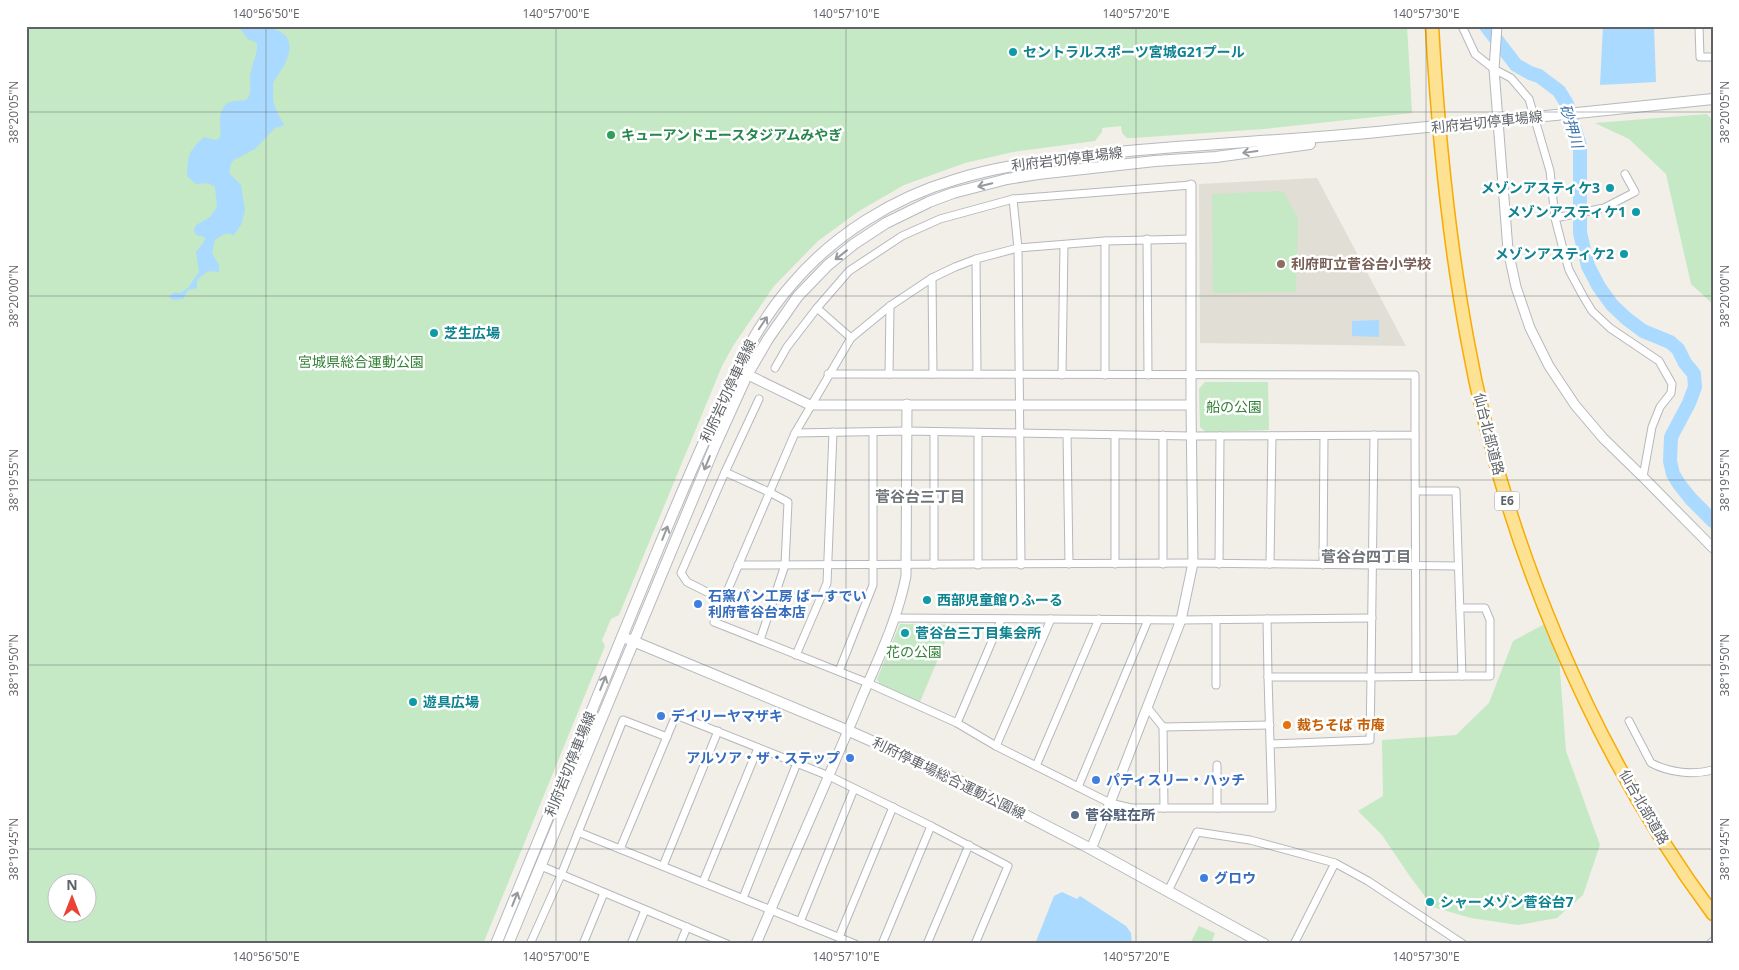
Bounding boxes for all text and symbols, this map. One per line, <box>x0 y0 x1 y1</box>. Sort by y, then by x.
text: 140°56'50"E <box>232 5 300 22</box>
text: 140°57'00"E <box>522 5 590 22</box>
text: 140°57'10"E <box>812 5 880 22</box>
text: 140°57'20"E <box>1102 5 1170 22</box>
text: 140°57'30"E <box>1392 5 1460 22</box>
place label: セントラルスポーツ宮城G21プール <box>1023 42 1245 61</box>
marker: セントラルスポーツ宮城G21プール <box>1007 46 1019 58</box>
text: 38°20'05"N <box>5 81 22 143</box>
text: 38°20'05"N <box>1716 81 1733 143</box>
water label: 砂押川 <box>1556 101 1589 152</box>
street label: 利府岩切停車場線 <box>1430 106 1544 137</box>
place label: キューアンドエースタジアムみやぎ <box>621 125 842 144</box>
marker: キューアンドエースタジアムみやぎ <box>605 129 617 141</box>
street label: 利府岩切停車場線 <box>1010 142 1124 175</box>
one-way arrow <box>1243 147 1259 157</box>
place label: メゾンアスティケ3 <box>1481 178 1600 197</box>
one-way arrow <box>978 181 994 190</box>
marker: メゾンアスティケ3 <box>1604 182 1616 194</box>
place label: メゾンアスティケ1 <box>1507 202 1626 221</box>
marker: メゾンアスティケ1 <box>1630 206 1642 218</box>
place label: メゾンアスティケ2 <box>1495 244 1614 263</box>
marker: メゾンアスティケ2 <box>1618 248 1630 260</box>
one-way arrow <box>834 249 847 260</box>
place label: 利府町立菅谷台小学校 <box>1291 254 1431 273</box>
marker: 利府町立菅谷台小学校 <box>1275 258 1287 270</box>
text: 38°20'00"N <box>5 265 22 327</box>
text: 38°20'00"N <box>1716 265 1733 327</box>
one-way arrow <box>758 316 768 330</box>
place label: 芝生広場 <box>444 323 500 342</box>
marker: 芝生広場 <box>428 327 440 339</box>
street label: 利府岩切停車場線 <box>695 336 760 446</box>
park label: 宮城県総合運動公園 <box>298 352 424 371</box>
street label: 仙台北部道路 <box>1470 391 1509 477</box>
park label: 船の公園 <box>1206 397 1262 416</box>
text: 38°19'55"N <box>5 449 22 511</box>
text: 38°19'55"N <box>1716 449 1733 511</box>
one-way arrow <box>702 455 712 470</box>
district label: 菅谷台三丁目 <box>875 486 965 506</box>
road number: E6 <box>1494 492 1520 511</box>
one-way arrow <box>660 526 670 541</box>
district label: 菅谷台四丁目 <box>1321 546 1411 566</box>
place label: 石窯パン工房 ばーすでい 利府菅谷台本店 <box>708 586 866 621</box>
place label: 西部児童館りふーる <box>937 590 1063 609</box>
marker: 西部児童館りふーる <box>921 594 933 606</box>
marker: 石窯パン工房 ばーすでい 利府菅谷台本店 <box>692 598 704 610</box>
place label: 菅谷台三丁目集会所 <box>915 623 1041 642</box>
marker: 菅谷台三丁目集会所 <box>899 627 911 639</box>
text: 38°19'50"N <box>5 634 22 696</box>
text: 38°19'50"N <box>1716 634 1733 696</box>
park label: 花の公園 <box>886 642 942 661</box>
one-way arrow <box>599 676 608 692</box>
place label: 遊具広場 <box>423 692 479 711</box>
marker: 遊具広場 <box>407 696 419 708</box>
place label: デイリーヤマザキ <box>671 706 783 725</box>
street label: 利府岩切停車場線 <box>540 708 599 819</box>
marker: デイリーヤマザキ <box>655 710 667 722</box>
place label: 裁ちそば 市庵 <box>1297 715 1385 734</box>
marker: 裁ちそば 市庵 <box>1281 719 1293 731</box>
street label: 利府停車場総合運動公園線 <box>870 732 1029 823</box>
place label: アルソア・ザ・ステップ <box>686 748 840 767</box>
marker: アルソア・ザ・ステップ <box>844 752 856 764</box>
street label: 仙台北部道路 <box>1615 766 1674 848</box>
place label: パティスリー・ハッチ <box>1106 770 1245 789</box>
marker: パティスリー・ハッチ <box>1090 774 1102 786</box>
place label: 菅谷駐在所 <box>1085 805 1155 824</box>
marker: 菅谷駐在所 <box>1069 809 1081 821</box>
text: 38°19'45"N <box>5 818 22 880</box>
text: 38°19'45"N <box>1716 818 1733 880</box>
place label: グロウ <box>1214 868 1256 887</box>
north arrow <box>48 872 98 922</box>
marker: グロウ <box>1198 872 1210 884</box>
text: N <box>66 875 78 894</box>
one-way arrow <box>511 892 520 907</box>
place label: シャーメゾン菅谷台7 <box>1440 892 1573 911</box>
marker: シャーメゾン菅谷台7 <box>1424 896 1436 908</box>
text: 140°56'50"E <box>232 948 300 965</box>
text: 140°57'00"E <box>522 948 590 965</box>
text: 140°57'10"E <box>812 948 880 965</box>
text: 140°57'20"E <box>1102 948 1170 965</box>
text: 140°57'30"E <box>1392 948 1460 965</box>

